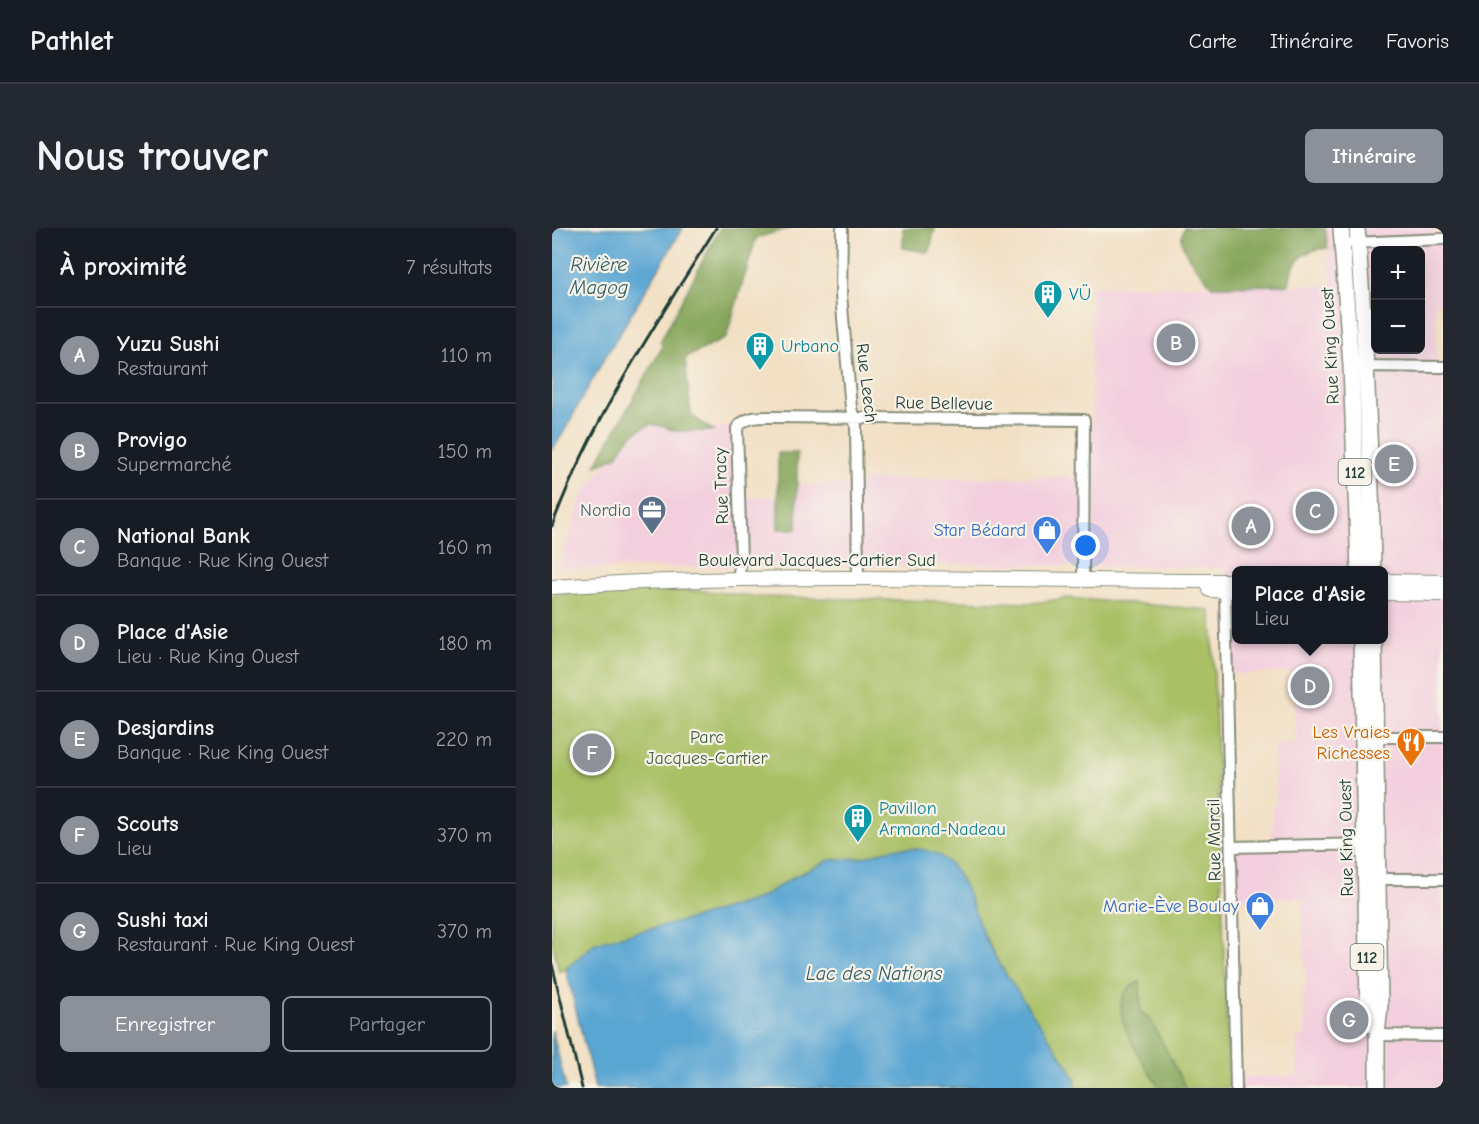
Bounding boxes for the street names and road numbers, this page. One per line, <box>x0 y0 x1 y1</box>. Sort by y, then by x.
street label: Rue King Ouest <box>1317 286 1344 405</box>
street label: Rue Leech <box>851 342 882 424</box>
street label: Rue Bellevue <box>895 392 993 415</box>
street label: Rue Tracy <box>710 446 733 525</box>
road number: 112 <box>1338 459 1372 485</box>
street label: Boulevard Jacques-Cartier Sud <box>698 550 936 571</box>
street label: Rue King Ouest <box>1335 778 1358 897</box>
street label: Rue Marcil <box>1203 798 1226 881</box>
road number: 112 <box>1350 944 1384 970</box>

